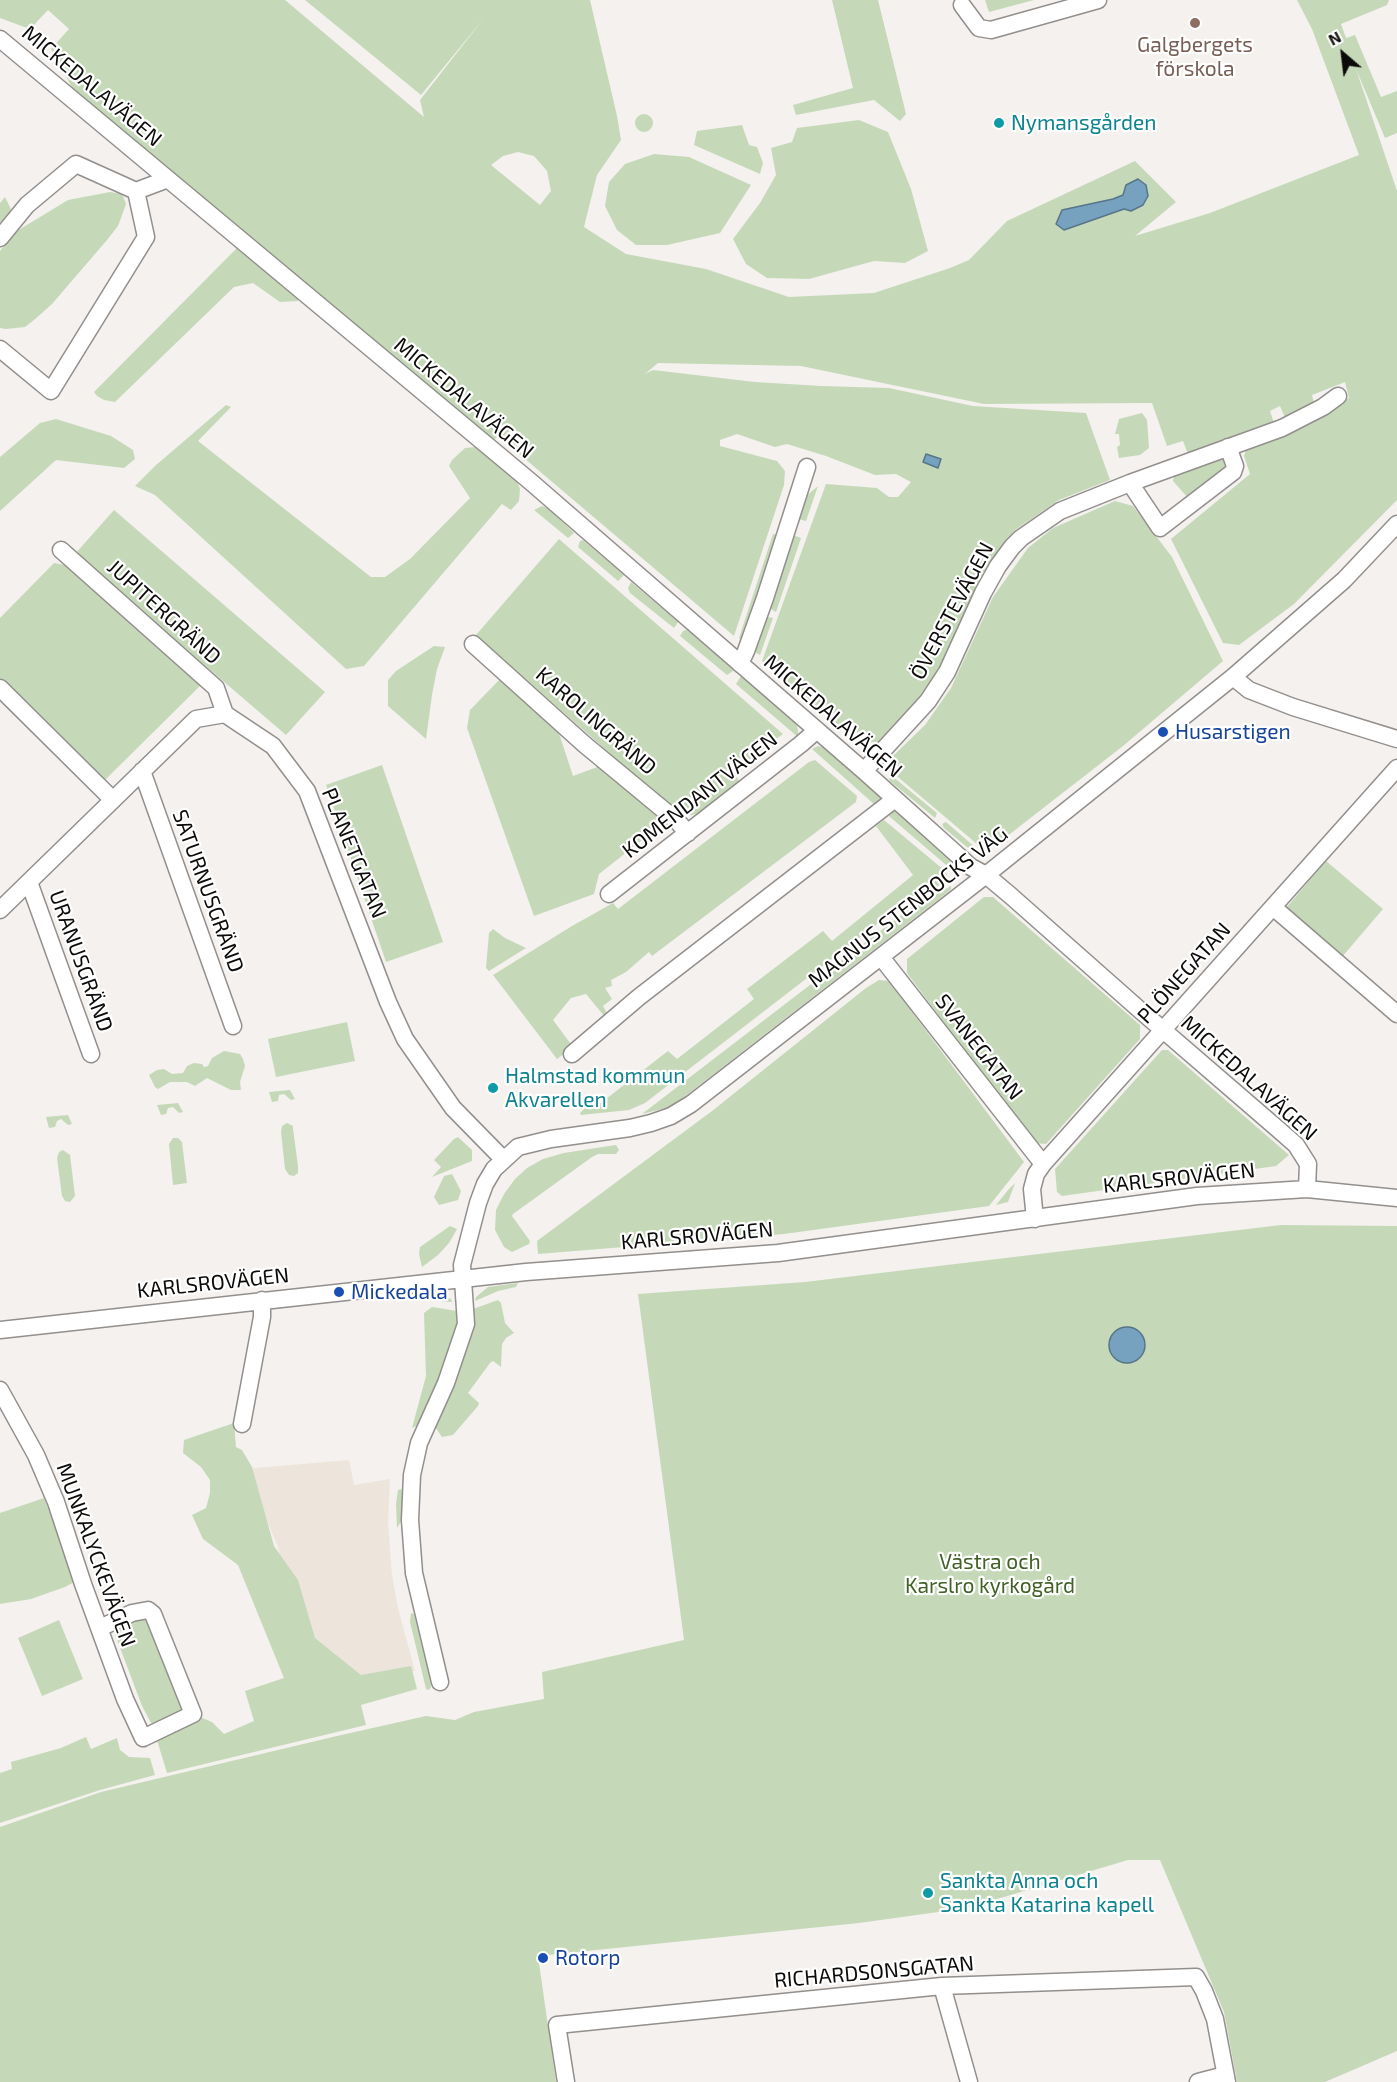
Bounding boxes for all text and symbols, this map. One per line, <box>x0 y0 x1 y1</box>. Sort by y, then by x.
marker: Galgbergets förskola <box>1188 16 1202 30</box>
street label: MICKEDALAVÄGEN <box>17 20 167 152</box>
north arrow <box>1313 24 1373 84</box>
text: N <box>1325 27 1344 49</box>
place label: Galgbergets förskola <box>1137 32 1253 82</box>
place label: Nymansgården <box>1011 110 1157 136</box>
marker: Nymansgården <box>992 116 1006 130</box>
street label: MICKEDALAVÄGEN <box>389 332 539 464</box>
street label: ÖVERSTEVÄGEN <box>905 538 999 684</box>
street label: JUPITERGRÄND <box>102 554 226 670</box>
street label: MICKEDALAVÄGEN <box>759 649 907 783</box>
street label: KAROLINGRÄND <box>531 662 661 780</box>
place label: Husarstigen <box>1175 719 1291 745</box>
marker: Husarstigen <box>1156 725 1170 739</box>
street label: KOMENDANTVÄGEN <box>618 727 782 863</box>
street label: PLANETGATAN <box>316 784 392 922</box>
street label: SATURNUSGRÄND <box>167 806 249 976</box>
street label: MAGNUS STENBOCKS VÄG <box>803 821 1013 993</box>
street label: URANUSGRÄND <box>44 887 118 1035</box>
street label: PLÖNEGATAN <box>1132 917 1236 1029</box>
street label: SVANEGATAN <box>930 989 1028 1105</box>
street label: MICKEDALAVÄGEN <box>1176 1010 1322 1146</box>
place label: Halmstad kommun Akvarellen <box>505 1063 685 1113</box>
marker: Halmstad kommun Akvarellen <box>486 1081 500 1095</box>
street label: KARLSROVÄGEN <box>1102 1157 1256 1199</box>
street label: KARLSROVÄGEN <box>620 1217 774 1255</box>
street label: KARLSROVÄGEN <box>136 1262 290 1304</box>
place label: Mickedala <box>351 1279 448 1305</box>
marker: Mickedala <box>332 1285 346 1299</box>
street label: MUNKALYCKEVÄGEN <box>51 1460 141 1650</box>
park label: Västra och Karslro kyrkogård <box>905 1549 1075 1599</box>
place label: Sankta Anna och Sankta Katarina kapell <box>940 1868 1154 1918</box>
marker: Sankta Anna och Sankta Katarina kapell <box>921 1886 935 1900</box>
place label: Rotorp <box>555 1945 620 1971</box>
marker: Rotorp <box>536 1951 550 1965</box>
street label: RICHARDSONSGATAN <box>773 1951 975 1993</box>

